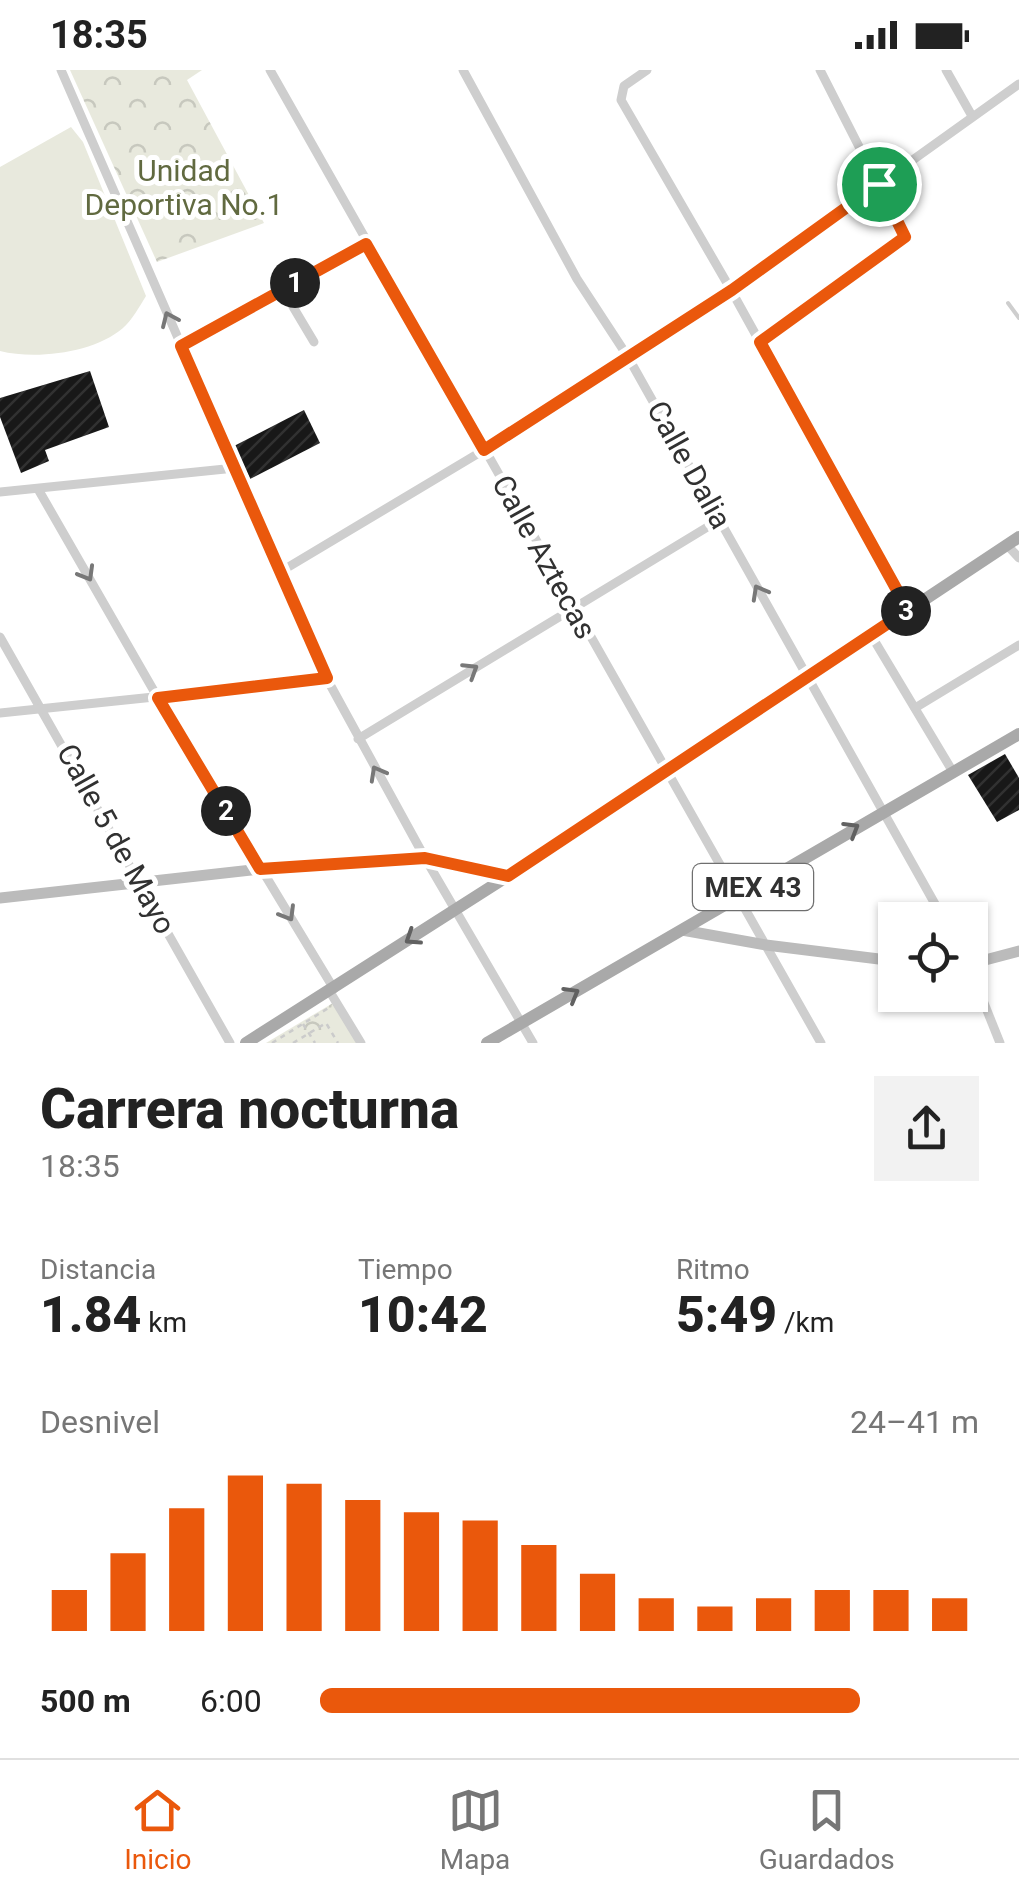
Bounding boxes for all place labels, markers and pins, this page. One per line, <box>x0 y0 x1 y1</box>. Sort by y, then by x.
pin <box>837 142 922 227</box>
pin: 1 <box>270 258 320 308</box>
pin: 3 <box>881 586 931 636</box>
pin: 2 <box>201 786 251 836</box>

